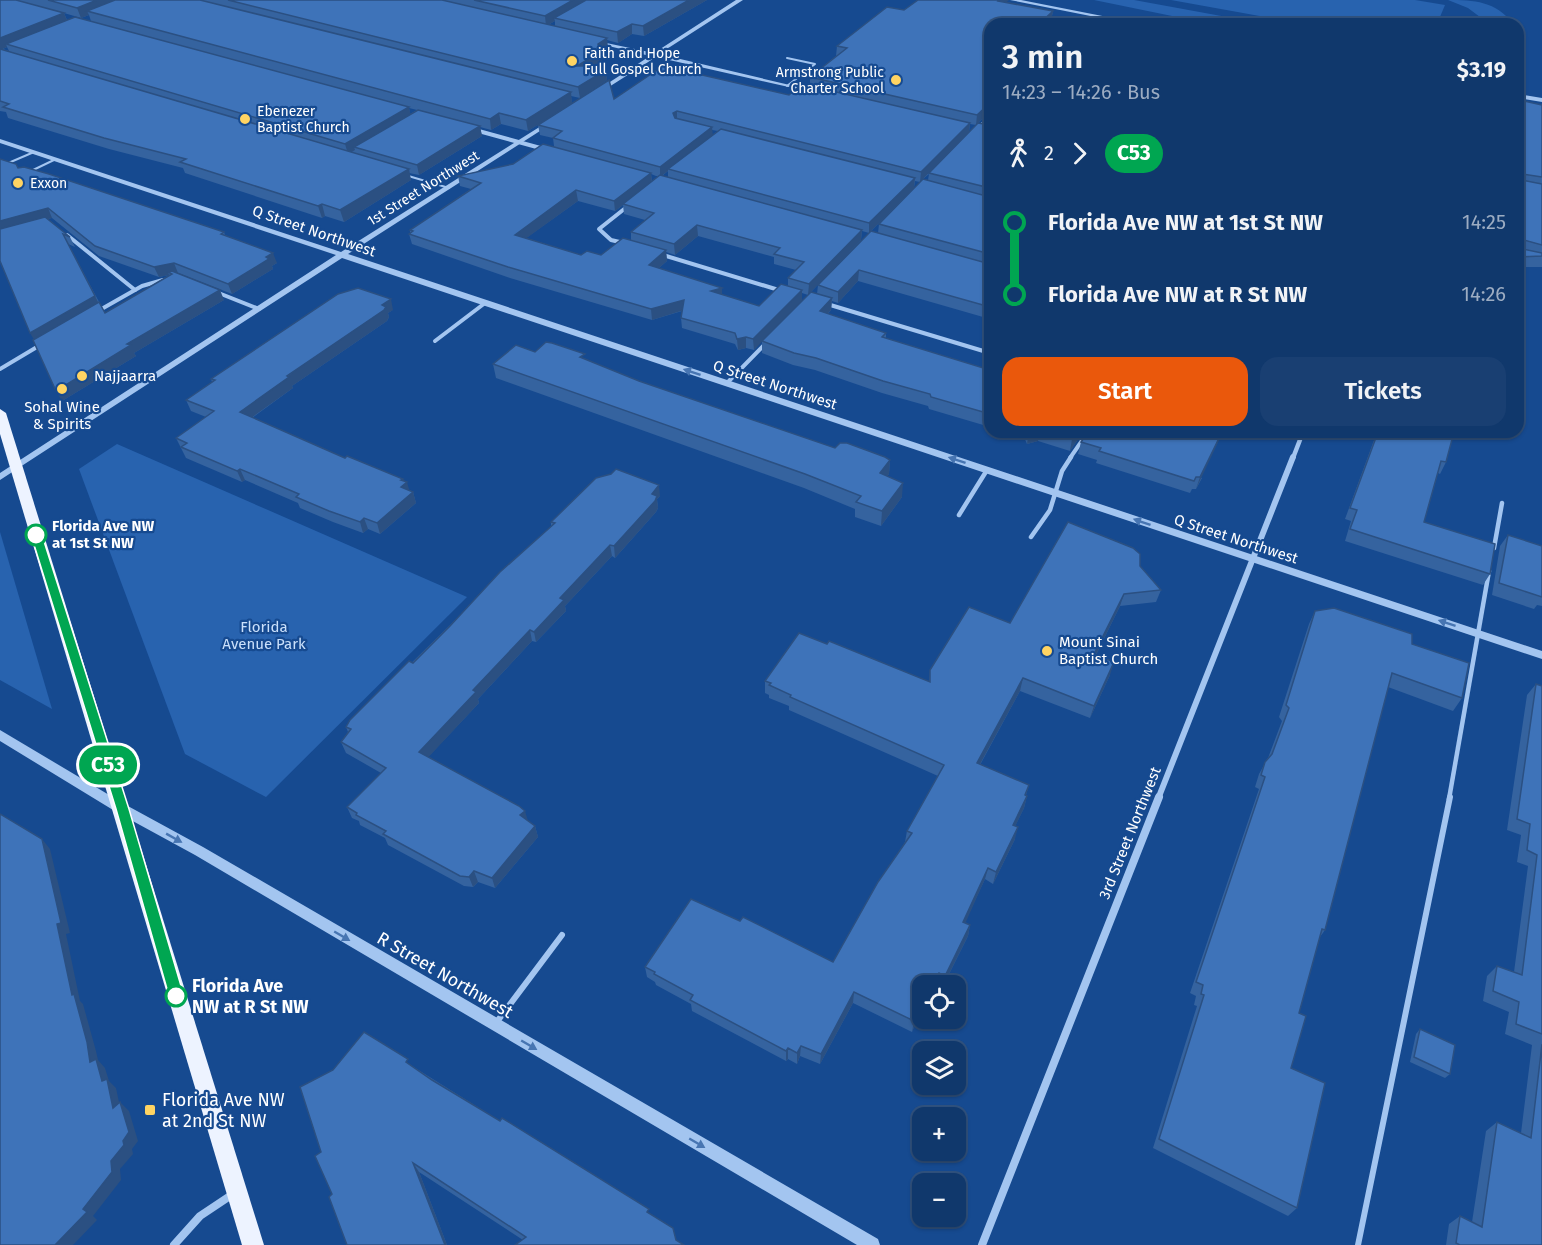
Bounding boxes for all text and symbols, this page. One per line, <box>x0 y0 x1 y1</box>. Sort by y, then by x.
text: 3 min <box>1002 37 1083 77</box>
place label: Faith and Hope Full Gospel Church <box>584 45 702 78</box>
marker: Faith and Hope Full Gospel Church <box>565 54 579 68</box>
text: $3.19 <box>1457 56 1506 83</box>
place label: Armstrong Public Charter School <box>776 64 884 97</box>
marker: Armstrong Public Charter School <box>889 73 903 87</box>
text: 14:23 – 14:26 · Bus <box>1002 80 1160 104</box>
place label: Ebenezer Baptist Church <box>257 103 350 136</box>
marker: Ebenezer Baptist Church <box>238 112 252 126</box>
icon: walk <box>1002 137 1035 170</box>
icon: forward <box>1063 137 1096 170</box>
text: C53 <box>1117 140 1151 166</box>
text: 2 <box>1044 141 1054 165</box>
street label: 1st Street Northwest <box>364 147 483 230</box>
place label: Exxon <box>30 175 67 192</box>
marker: Exxon <box>11 176 25 190</box>
street label: Q Street Northwest <box>250 201 379 261</box>
text: Florida Ave NW at 1st St NW <box>1048 209 1323 236</box>
text: 14:25 <box>1462 210 1506 234</box>
text: Florida Ave NW at R St NW <box>1048 281 1307 308</box>
text: 14:26 <box>1461 282 1506 306</box>
street label: Q Street Northwest <box>711 356 840 414</box>
button: Start <box>1002 357 1248 426</box>
button: Tickets <box>1260 357 1506 426</box>
place label: Najjaarra <box>94 367 156 385</box>
one-way arrow <box>683 367 701 376</box>
marker: Najjaarra <box>75 369 89 383</box>
marker: Sohal Wine & Spirits <box>55 382 69 396</box>
place label: Sohal Wine & Spirits <box>24 398 100 433</box>
one-way arrow <box>948 455 966 465</box>
street label: Q Street Northwest <box>1172 510 1301 568</box>
place label: Florida Ave NW at 1st St NW <box>52 517 155 552</box>
one-way arrow <box>1133 517 1151 526</box>
marker: Florida Ave NW at 1st St NW <box>25 524 47 546</box>
park label: Florida Avenue Park <box>222 618 306 653</box>
one-way arrow <box>1438 618 1456 628</box>
place label: Mount Sinai Baptist Church <box>1059 633 1158 668</box>
marker: Mount Sinai Baptist Church <box>1040 644 1054 658</box>
line badge: C53 <box>74 746 142 784</box>
text: C53 <box>91 752 125 778</box>
street label: 3rd Street Northwest <box>1095 764 1165 902</box>
one-way arrow <box>165 832 182 842</box>
street label: R Street Northwest <box>373 927 517 1023</box>
one-way arrow <box>334 930 350 941</box>
place label: Florida Ave NW at R St NW <box>192 975 309 1018</box>
map controls <box>912 975 966 1227</box>
button: locate <box>912 975 966 1029</box>
marker: Florida Ave NW at R St NW <box>165 985 187 1007</box>
one-way arrow <box>520 1040 537 1050</box>
button: layers <box>912 1041 966 1095</box>
place label: Florida Ave NW at 2nd St NW <box>162 1089 285 1132</box>
marker: Florida Ave NW at 2nd St NW <box>143 1103 157 1117</box>
button: + <box>912 1107 966 1161</box>
one-way arrow <box>689 1138 706 1148</box>
button: − <box>912 1173 966 1227</box>

